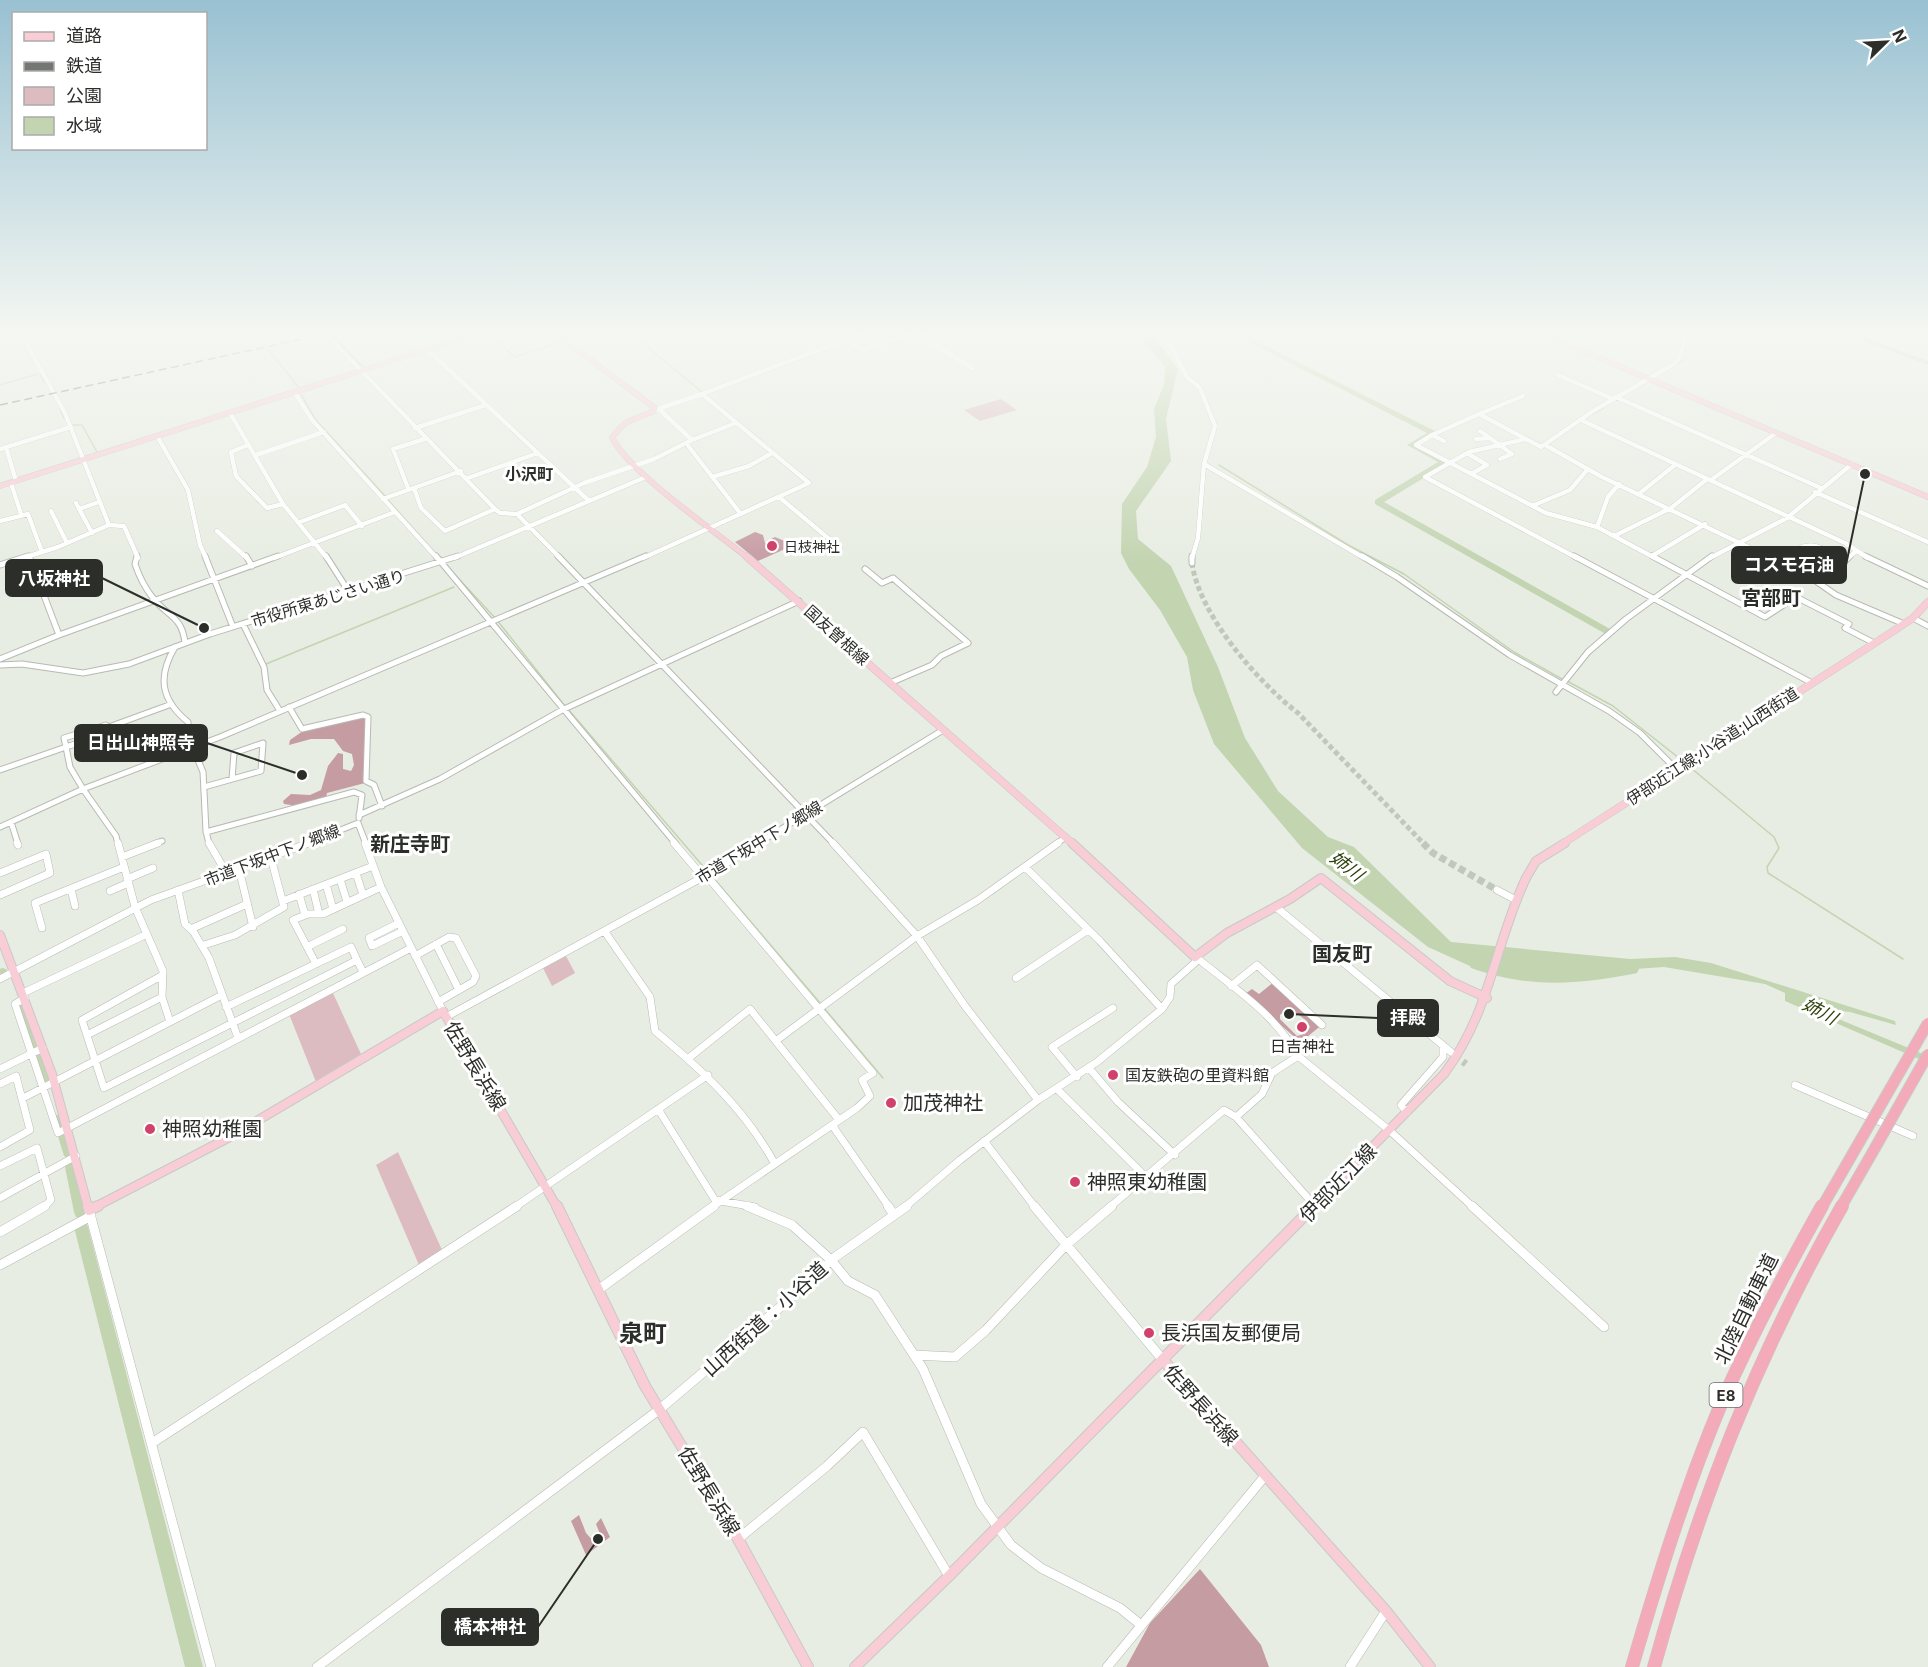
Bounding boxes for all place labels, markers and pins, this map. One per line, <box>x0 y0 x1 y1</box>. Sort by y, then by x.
place label: 日枝神社 <box>784 538 840 555</box>
marker: 日枝神社 <box>765 539 779 553</box>
callout: コスモ石油 <box>1732 547 1846 583</box>
callout: 八坂神社 <box>6 560 102 596</box>
callout: 日出山神照寺 <box>75 725 207 761</box>
callout: 拝殿 <box>1378 1000 1438 1036</box>
marker: 日吉神社 <box>1295 1020 1309 1034</box>
place label: 日吉神社 <box>1270 1036 1334 1056</box>
place label: 国友鉄砲の里資料館 <box>1125 1065 1269 1085</box>
marker: 国友鉄砲の里資料館 <box>1106 1068 1120 1082</box>
place label: 加茂神社 <box>903 1091 983 1115</box>
marker: 加茂神社 <box>884 1096 898 1110</box>
place label: 神照幼稚園 <box>162 1117 262 1141</box>
marker: 神照幼稚園 <box>143 1122 157 1136</box>
place label: 神照東幼稚園 <box>1087 1170 1207 1194</box>
marker: 神照東幼稚園 <box>1068 1175 1082 1189</box>
place label: 長浜国友郵便局 <box>1161 1321 1301 1345</box>
marker: 長浜国友郵便局 <box>1142 1326 1156 1340</box>
callout: 橋本神社 <box>442 1609 538 1645</box>

